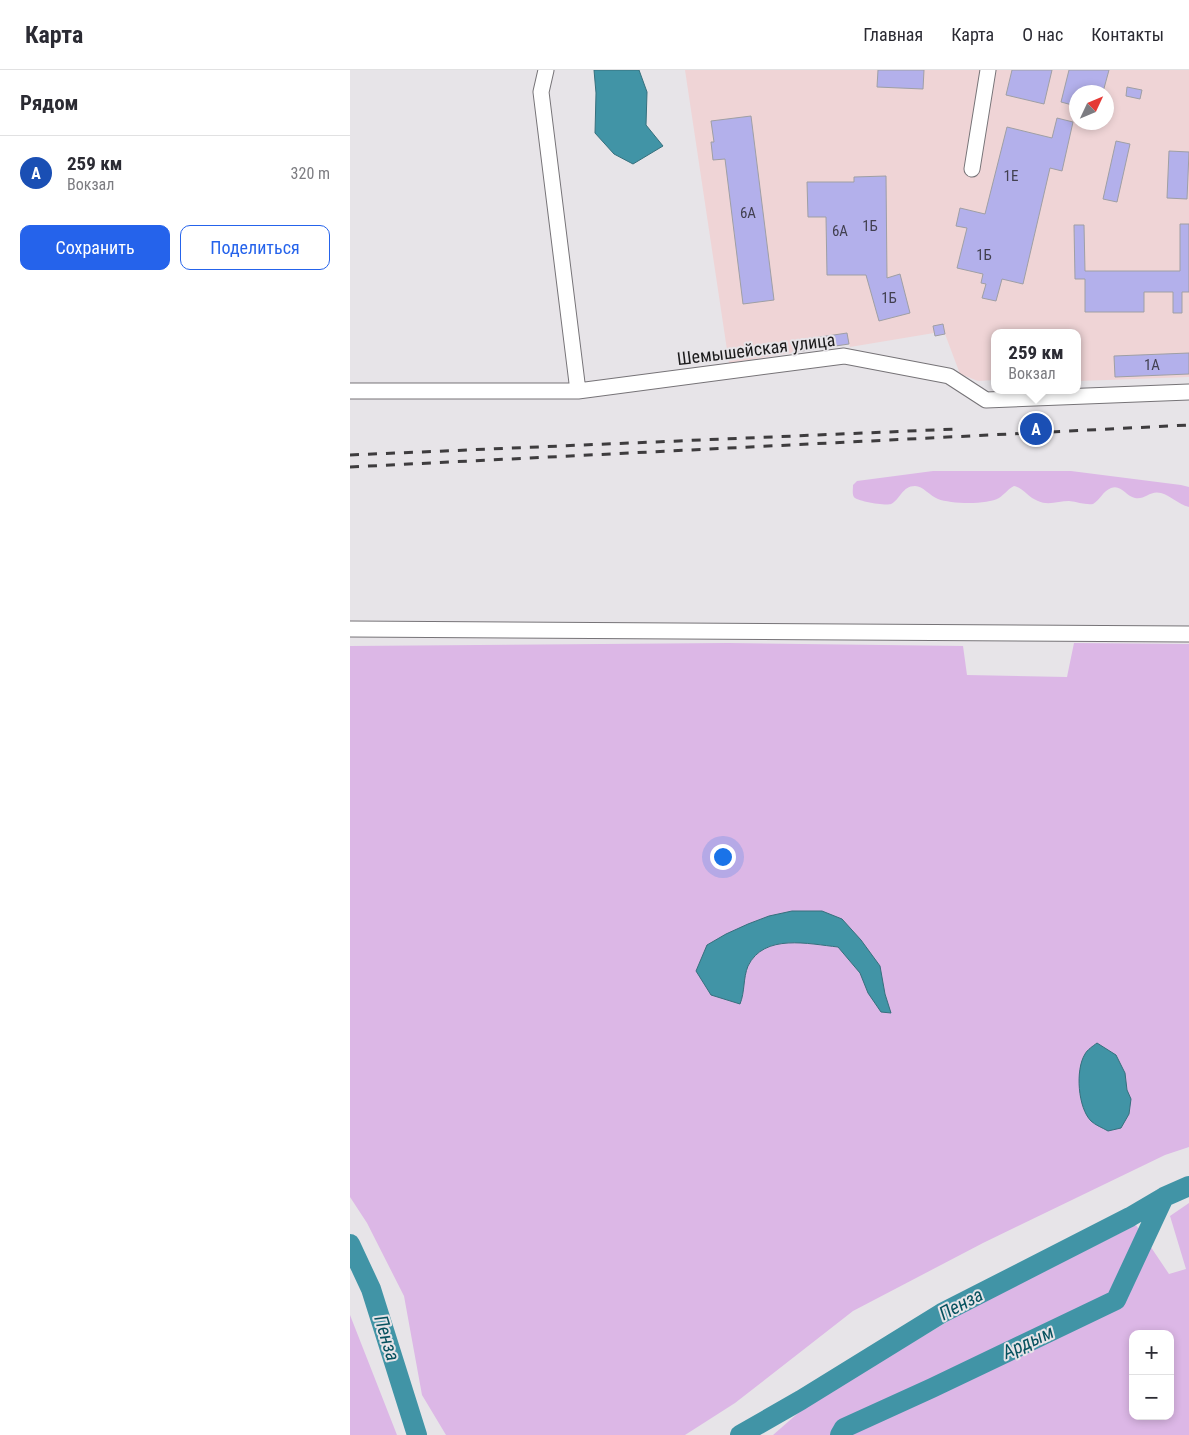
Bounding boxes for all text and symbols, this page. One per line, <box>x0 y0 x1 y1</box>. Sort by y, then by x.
text: Карта <box>25 21 83 49</box>
text: Главная <box>863 24 923 45</box>
text: Карта <box>951 24 994 45</box>
text: О нас <box>1022 24 1063 45</box>
text: Контакты <box>1091 24 1164 45</box>
north arrow <box>1069 85 1114 130</box>
text: Рядом <box>20 91 79 115</box>
text: 259 км <box>67 152 122 175</box>
text: A <box>31 164 41 183</box>
text: 320 m <box>291 164 330 183</box>
house number: 1Е <box>1004 167 1018 185</box>
text: Вокзал <box>67 175 114 194</box>
house number: 6А <box>740 204 756 222</box>
house number: 1Б <box>862 217 878 235</box>
house number: 6А <box>832 222 848 240</box>
button: Сохранить <box>20 225 170 270</box>
button: Поделиться <box>180 225 330 270</box>
house number: 1Б <box>976 246 992 264</box>
house number: 1Б <box>881 289 897 307</box>
street label: Шемышейская улица <box>676 329 836 369</box>
popup <box>991 329 1081 394</box>
text: 259 км <box>1008 341 1064 364</box>
house number: 1А <box>1144 356 1160 374</box>
text: Вокзал <box>1008 364 1056 383</box>
pin: A <box>1020 410 1052 448</box>
your location <box>710 844 736 870</box>
water label: Пенза <box>935 1283 987 1325</box>
water label: Пенза <box>369 1312 405 1364</box>
water label: Ардым <box>998 1320 1057 1364</box>
map controls <box>1129 1330 1174 1420</box>
button: + <box>1129 1330 1174 1375</box>
button: − <box>1129 1375 1174 1420</box>

